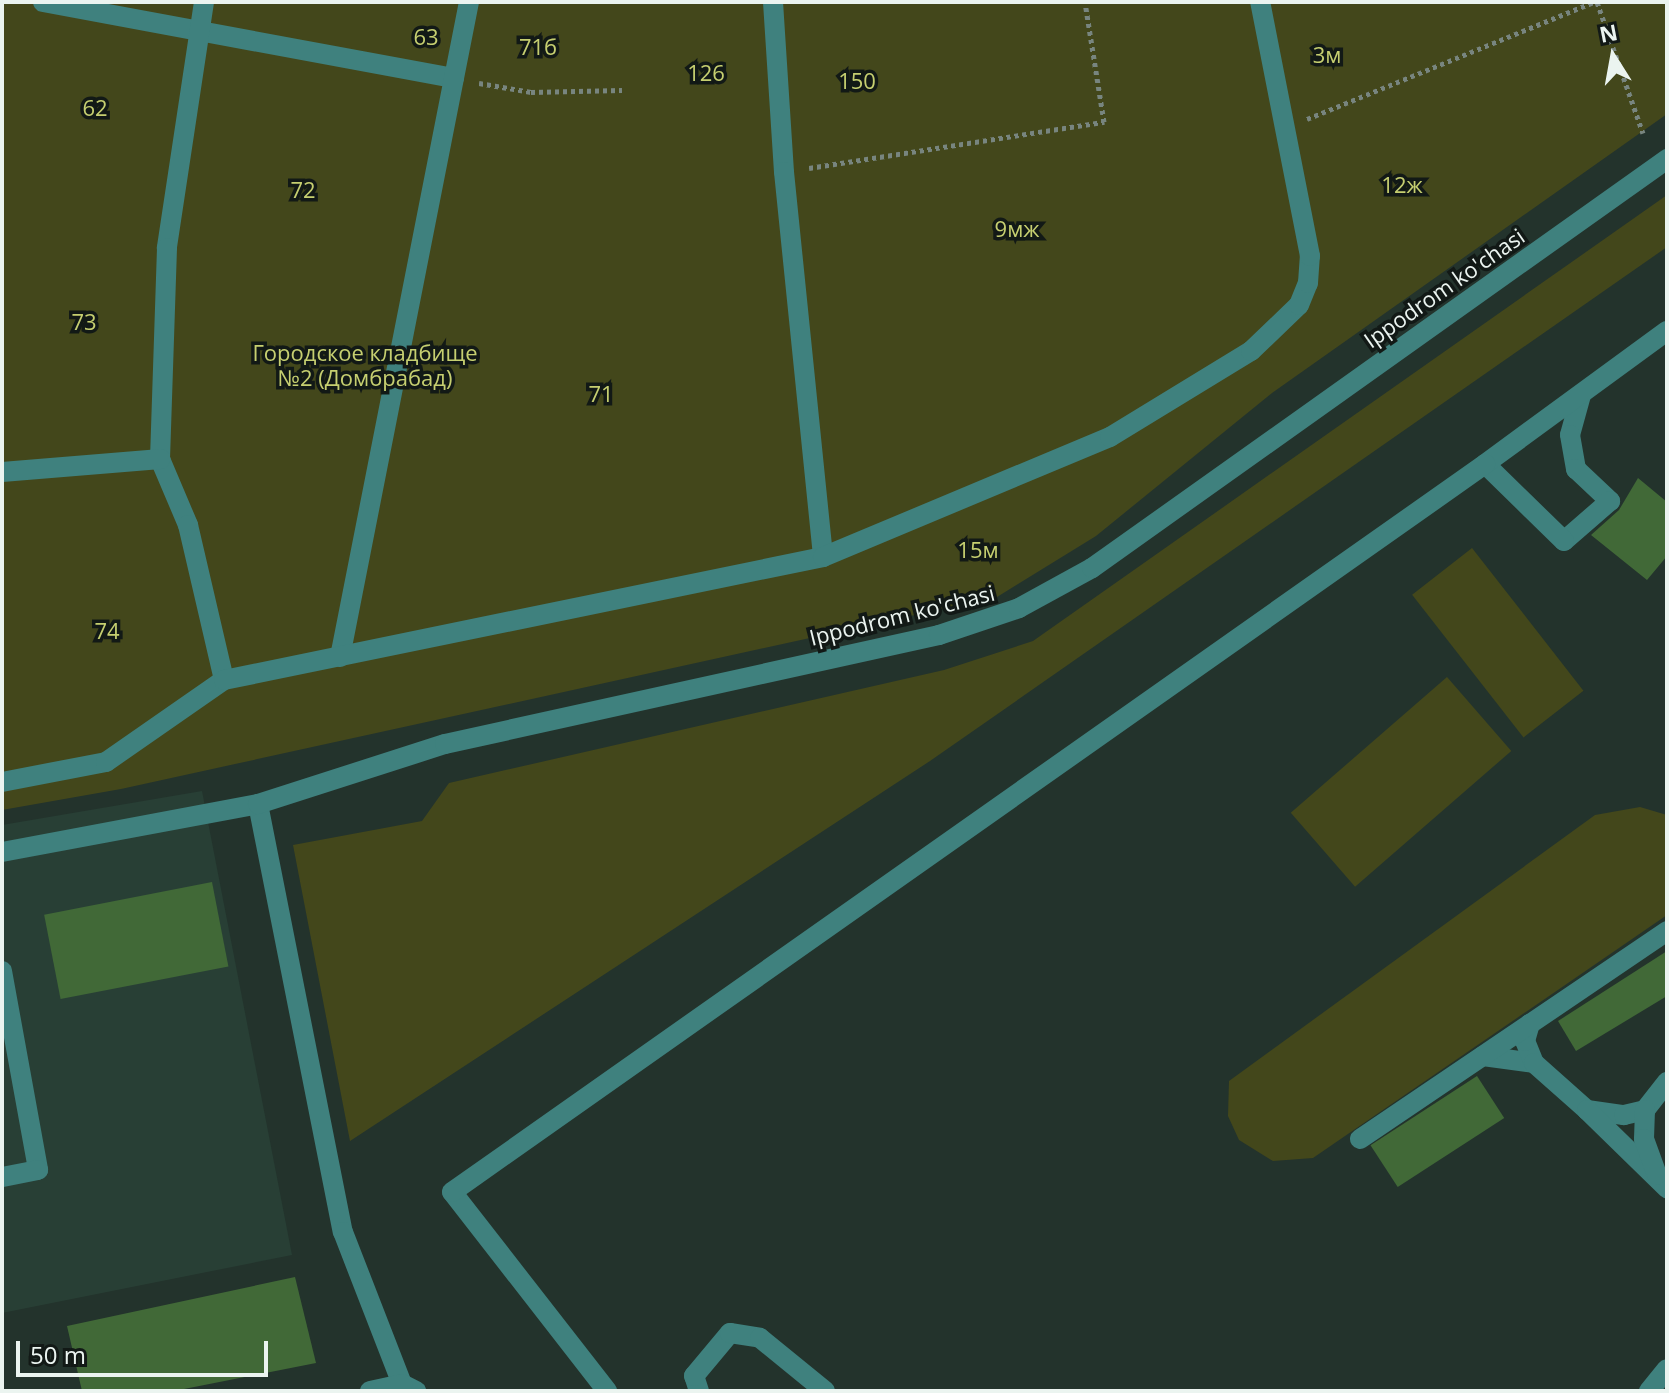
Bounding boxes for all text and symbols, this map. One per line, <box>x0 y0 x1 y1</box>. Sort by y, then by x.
north arrow <box>1573 16 1653 96</box>
text: N <box>1597 16 1620 49</box>
park label: 63 <box>413 24 439 50</box>
park label: 71б <box>519 34 557 60</box>
park label: 3м <box>1313 42 1341 68</box>
park label: 126 <box>687 60 725 86</box>
park label: 150 <box>838 68 876 94</box>
park label: 62 <box>82 95 108 121</box>
park label: 12ж <box>1381 172 1423 198</box>
park label: 72 <box>290 177 316 203</box>
park label: 9мж <box>995 216 1039 242</box>
street label: Ippodrom ko'chasi <box>1359 223 1529 353</box>
park label: 73 <box>71 309 97 335</box>
park label: Городское кладбище №2 (Домбрабад) <box>252 339 478 390</box>
park label: 71 <box>588 381 614 407</box>
park label: 15м <box>957 537 999 563</box>
street label: Ippodrom ko'chasi <box>807 579 997 651</box>
park label: 74 <box>94 618 120 644</box>
scale bar <box>20 1325 272 1375</box>
text: 50 m <box>30 1338 86 1371</box>

